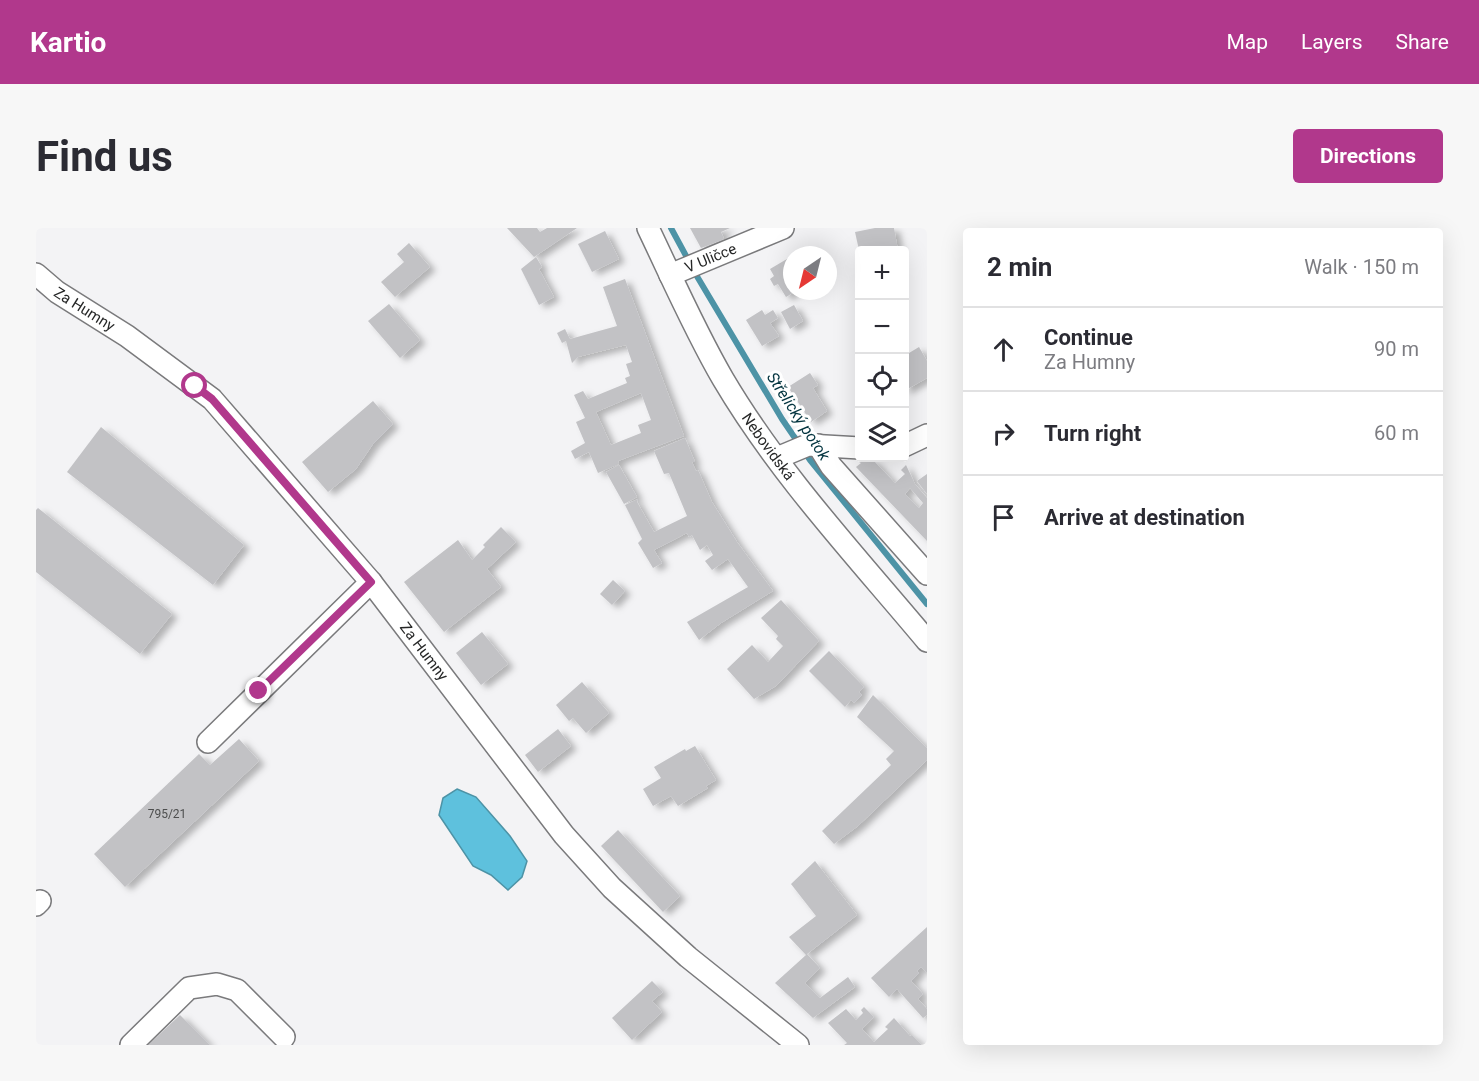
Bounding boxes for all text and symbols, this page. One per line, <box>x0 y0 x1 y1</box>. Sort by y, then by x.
text: Kartio <box>30 26 106 59</box>
text: Map <box>1226 30 1268 54</box>
text: Layers <box>1301 30 1362 54</box>
text: Share <box>1395 30 1449 54</box>
button: Directions <box>1293 129 1443 183</box>
text: Find us <box>36 132 173 181</box>
street label: V Uličce <box>682 239 739 277</box>
north arrow <box>783 246 837 300</box>
map controls <box>855 246 909 462</box>
button: + <box>855 246 909 300</box>
text: 2 min <box>987 252 1052 282</box>
text: Walk · 150 m <box>1304 255 1419 279</box>
street label: Za Humny <box>51 283 118 335</box>
button: − <box>855 300 909 354</box>
text: Continue <box>1044 325 1133 350</box>
icon: ahead <box>987 333 1020 366</box>
text: 90 m <box>1374 337 1419 361</box>
text: Za Humny <box>1044 350 1135 374</box>
button: locate <box>855 354 909 408</box>
water label: Střelický potok <box>763 368 835 465</box>
route start <box>181 372 207 398</box>
button: layers <box>855 408 909 462</box>
street label: Nebovidská <box>738 410 798 484</box>
icon: right <box>987 417 1020 450</box>
text: Turn right <box>1044 421 1141 446</box>
text: 60 m <box>1374 421 1419 445</box>
icon: arrive <box>987 501 1020 534</box>
text: Arrive at destination <box>1044 505 1245 530</box>
street label: Za Humny <box>396 619 452 684</box>
route end <box>245 677 271 703</box>
house number: 795/21 <box>148 807 186 821</box>

